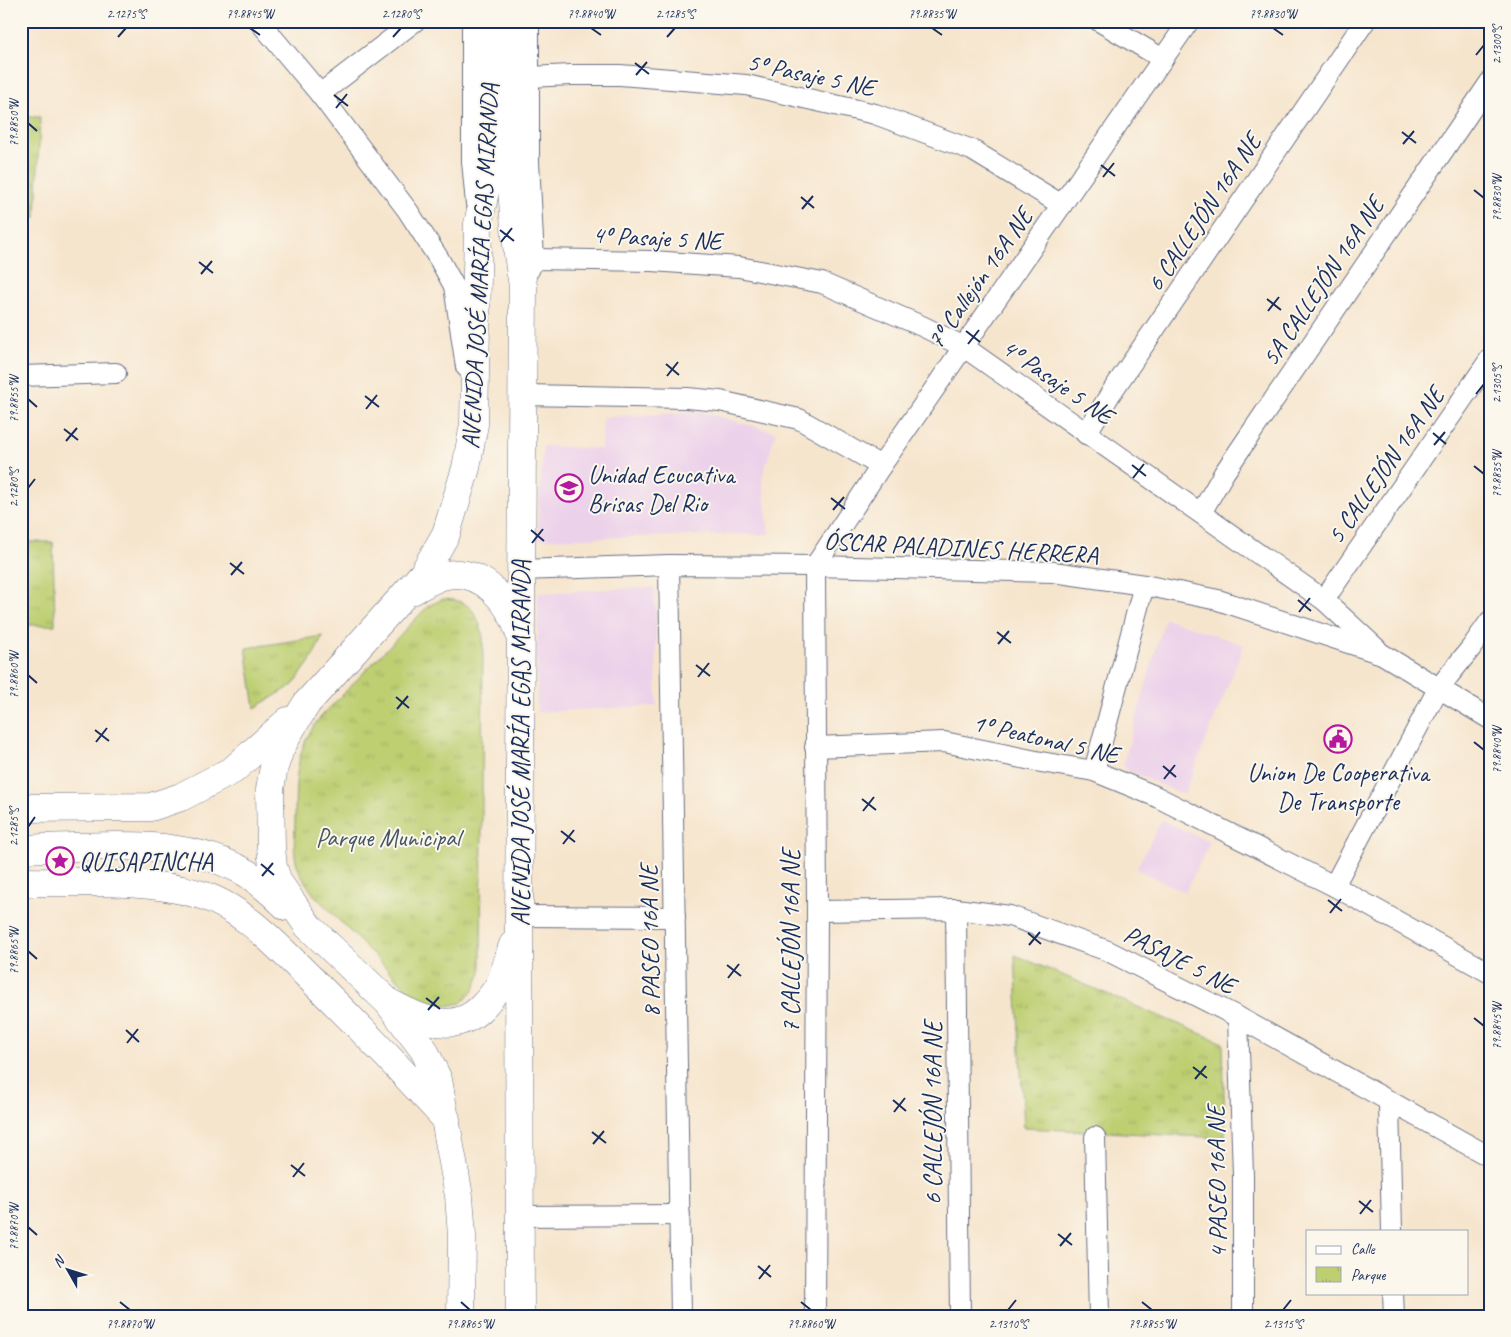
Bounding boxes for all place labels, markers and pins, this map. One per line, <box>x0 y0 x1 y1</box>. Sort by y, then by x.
place label: Unidad Ecucativa Brisas Del Rio <box>588 459 737 520</box>
school or university icon: Unidad Ecucativa Brisas Del Rio <box>554 473 584 503</box>
public building icon: Union De Cooperativa De Transporte <box>1323 724 1353 754</box>
place label: Union De Cooperativa De Transporte <box>1247 757 1431 818</box>
place icon: QUISAPINCHA <box>45 846 75 876</box>
place label: QUISAPINCHA <box>79 846 213 878</box>

